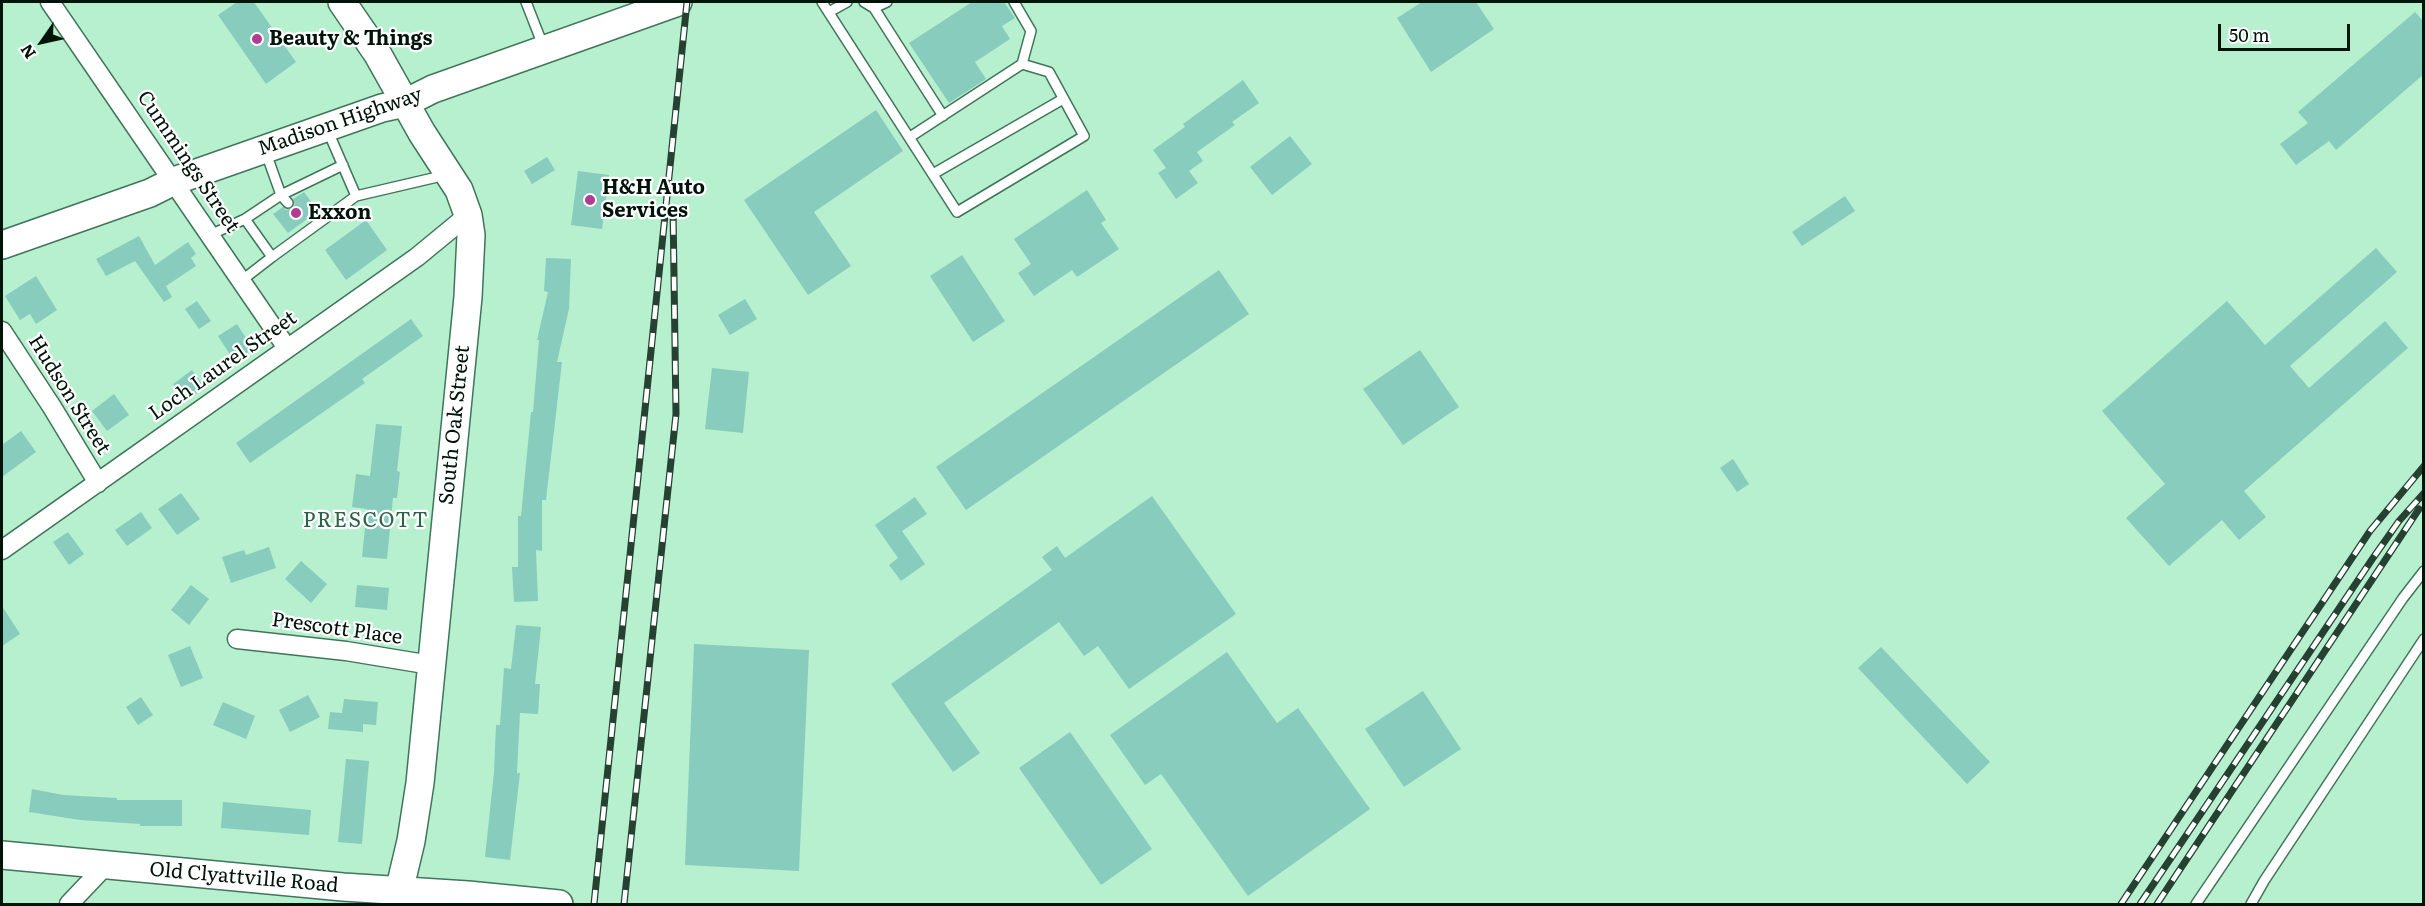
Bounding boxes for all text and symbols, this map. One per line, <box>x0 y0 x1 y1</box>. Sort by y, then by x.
north arrow <box>12 12 72 72</box>
scale bar <box>2221 12 2353 50</box>
text: 50 m <box>2229 21 2270 48</box>
place label: Beauty & Things <box>269 27 432 51</box>
marker: Beauty & Things <box>250 32 264 46</box>
text: N <box>13 40 41 64</box>
street label: Madison Highway <box>255 83 425 161</box>
street label: Cummings Street <box>132 87 244 237</box>
place label: H&H Auto Services <box>602 176 705 223</box>
marker: H&H Auto Services <box>583 193 597 207</box>
place label: Exxon <box>308 201 371 225</box>
marker: Exxon <box>289 206 303 220</box>
street label: Loch Laurel Street <box>145 306 301 426</box>
street label: Hudson Street <box>23 331 115 459</box>
street label: South Oak Street <box>435 344 475 506</box>
district label: PRESCOTT <box>303 508 429 534</box>
street label: Prescott Place <box>270 608 404 650</box>
street label: Old Clyattville Road <box>149 858 339 898</box>

